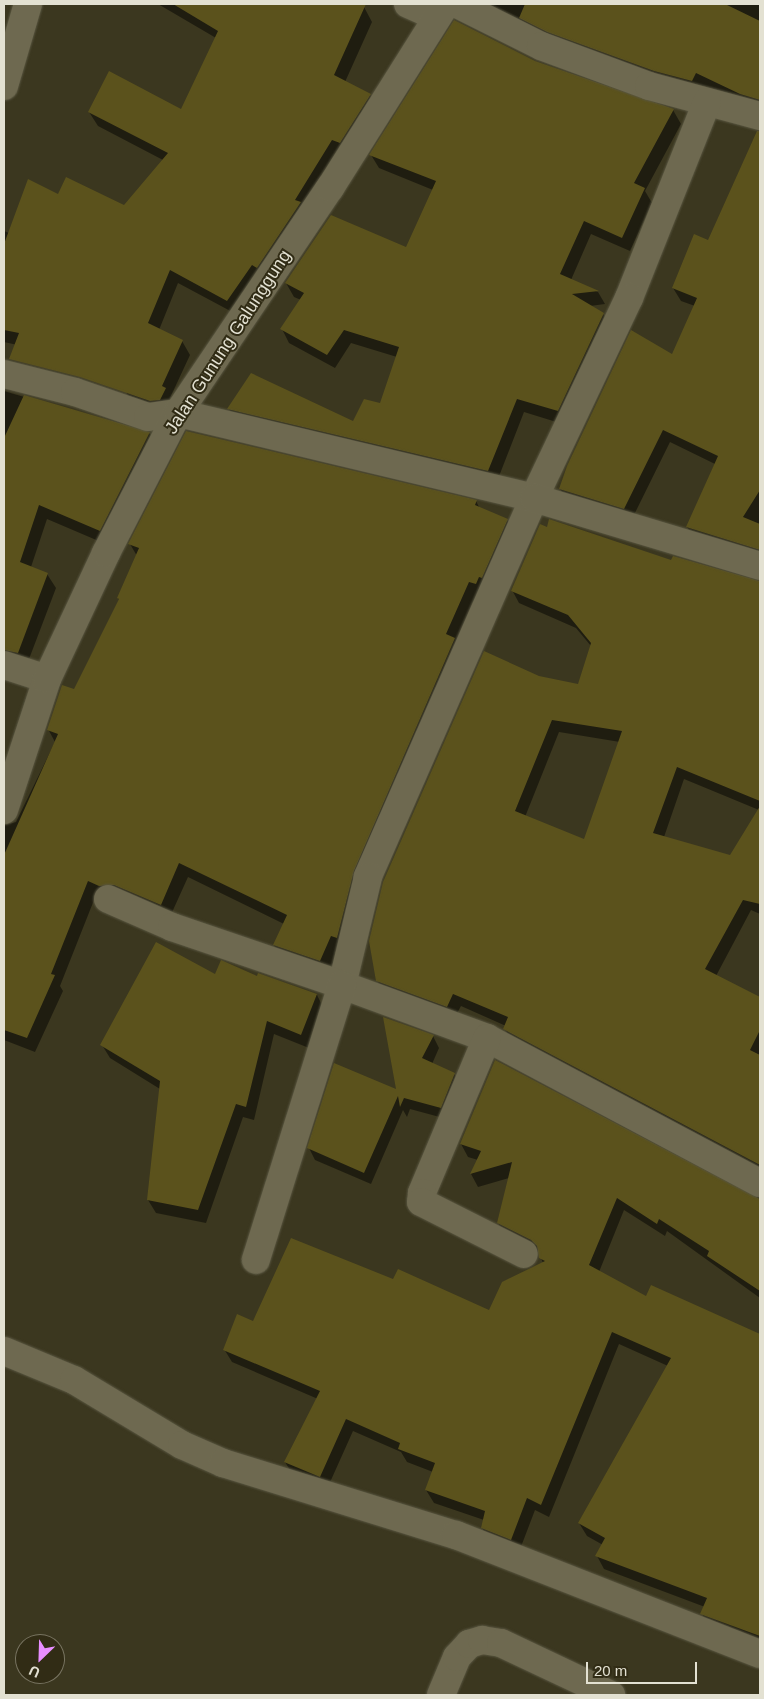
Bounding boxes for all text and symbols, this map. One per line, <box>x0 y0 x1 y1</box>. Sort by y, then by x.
street label: Jalan Gunung Galunggung <box>160 246 296 438</box>
north arrow <box>15 1634 65 1684</box>
scale bar <box>589 1652 700 1684</box>
text: U <box>26 1662 42 1681</box>
text: 20 m <box>594 1662 627 1679</box>

